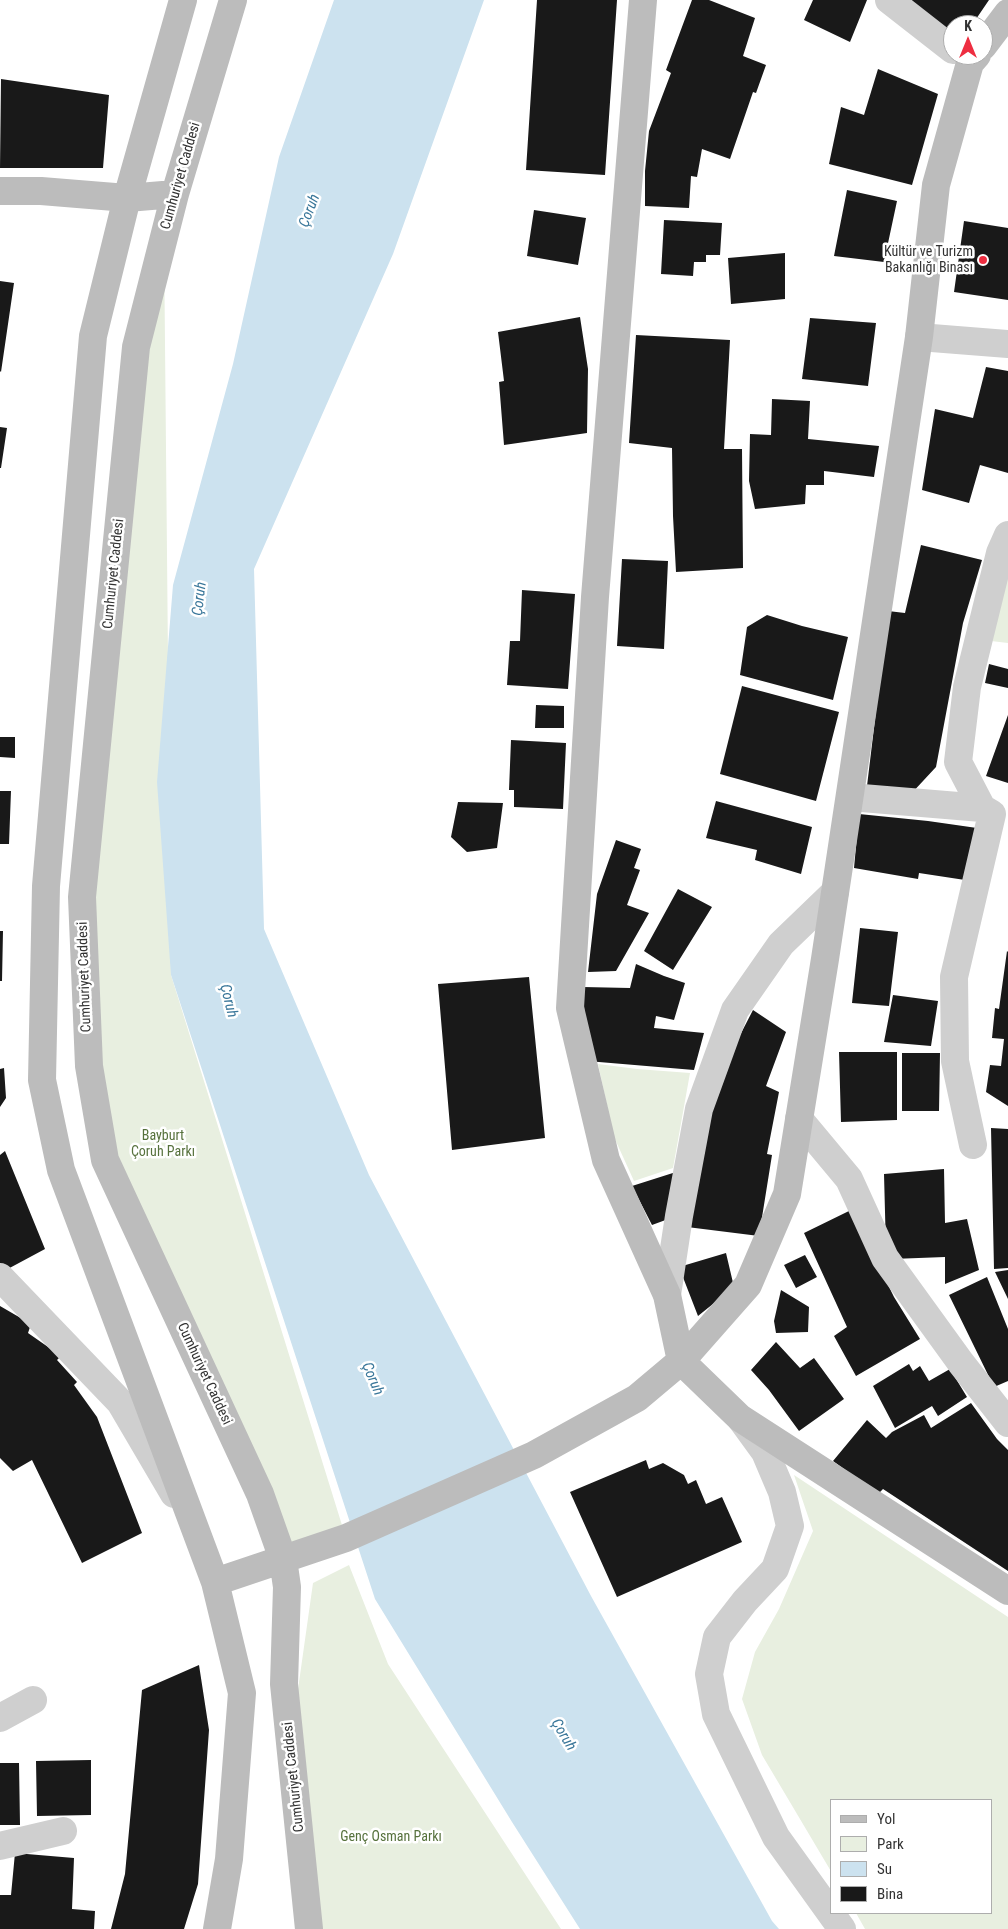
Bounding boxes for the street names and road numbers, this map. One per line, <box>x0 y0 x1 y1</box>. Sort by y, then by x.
street label: Cumhuriyet Caddesi <box>158 121 204 231</box>
street label: Cumhuriyet Caddesi <box>100 518 128 630</box>
street label: Cumhuriyet Caddesi <box>75 921 95 1033</box>
street label: Cumhuriyet Caddesi <box>173 1320 235 1428</box>
street label: Cumhuriyet Caddesi <box>280 1721 308 1833</box>

